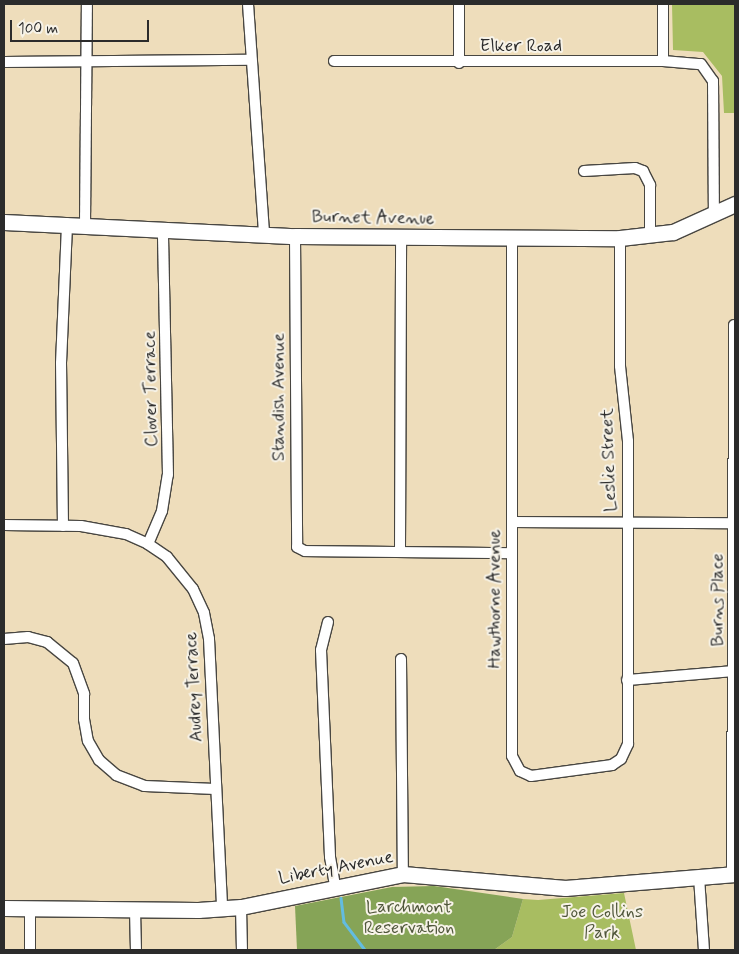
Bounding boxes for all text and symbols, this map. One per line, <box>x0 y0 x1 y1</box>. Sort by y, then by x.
scale bar <box>12 10 151 42</box>
text: 100 m <box>18 19 58 39</box>
street label: Elker Road <box>480 35 562 57</box>
street label: Burnet Avenue <box>312 206 434 230</box>
street label: Standish Avenue <box>268 333 290 461</box>
street label: Clover Terrace <box>139 335 163 443</box>
street label: Leslie Street <box>596 408 622 512</box>
street label: Hawthorne Avenue <box>484 528 506 670</box>
street label: Burns Place <box>707 553 729 647</box>
street label: Audrey Terrace <box>180 631 208 743</box>
street label: Liberty Avenue <box>277 846 395 890</box>
park label: Larchmont Reservation <box>364 897 454 940</box>
park label: Joe Collins Park <box>561 902 643 944</box>

